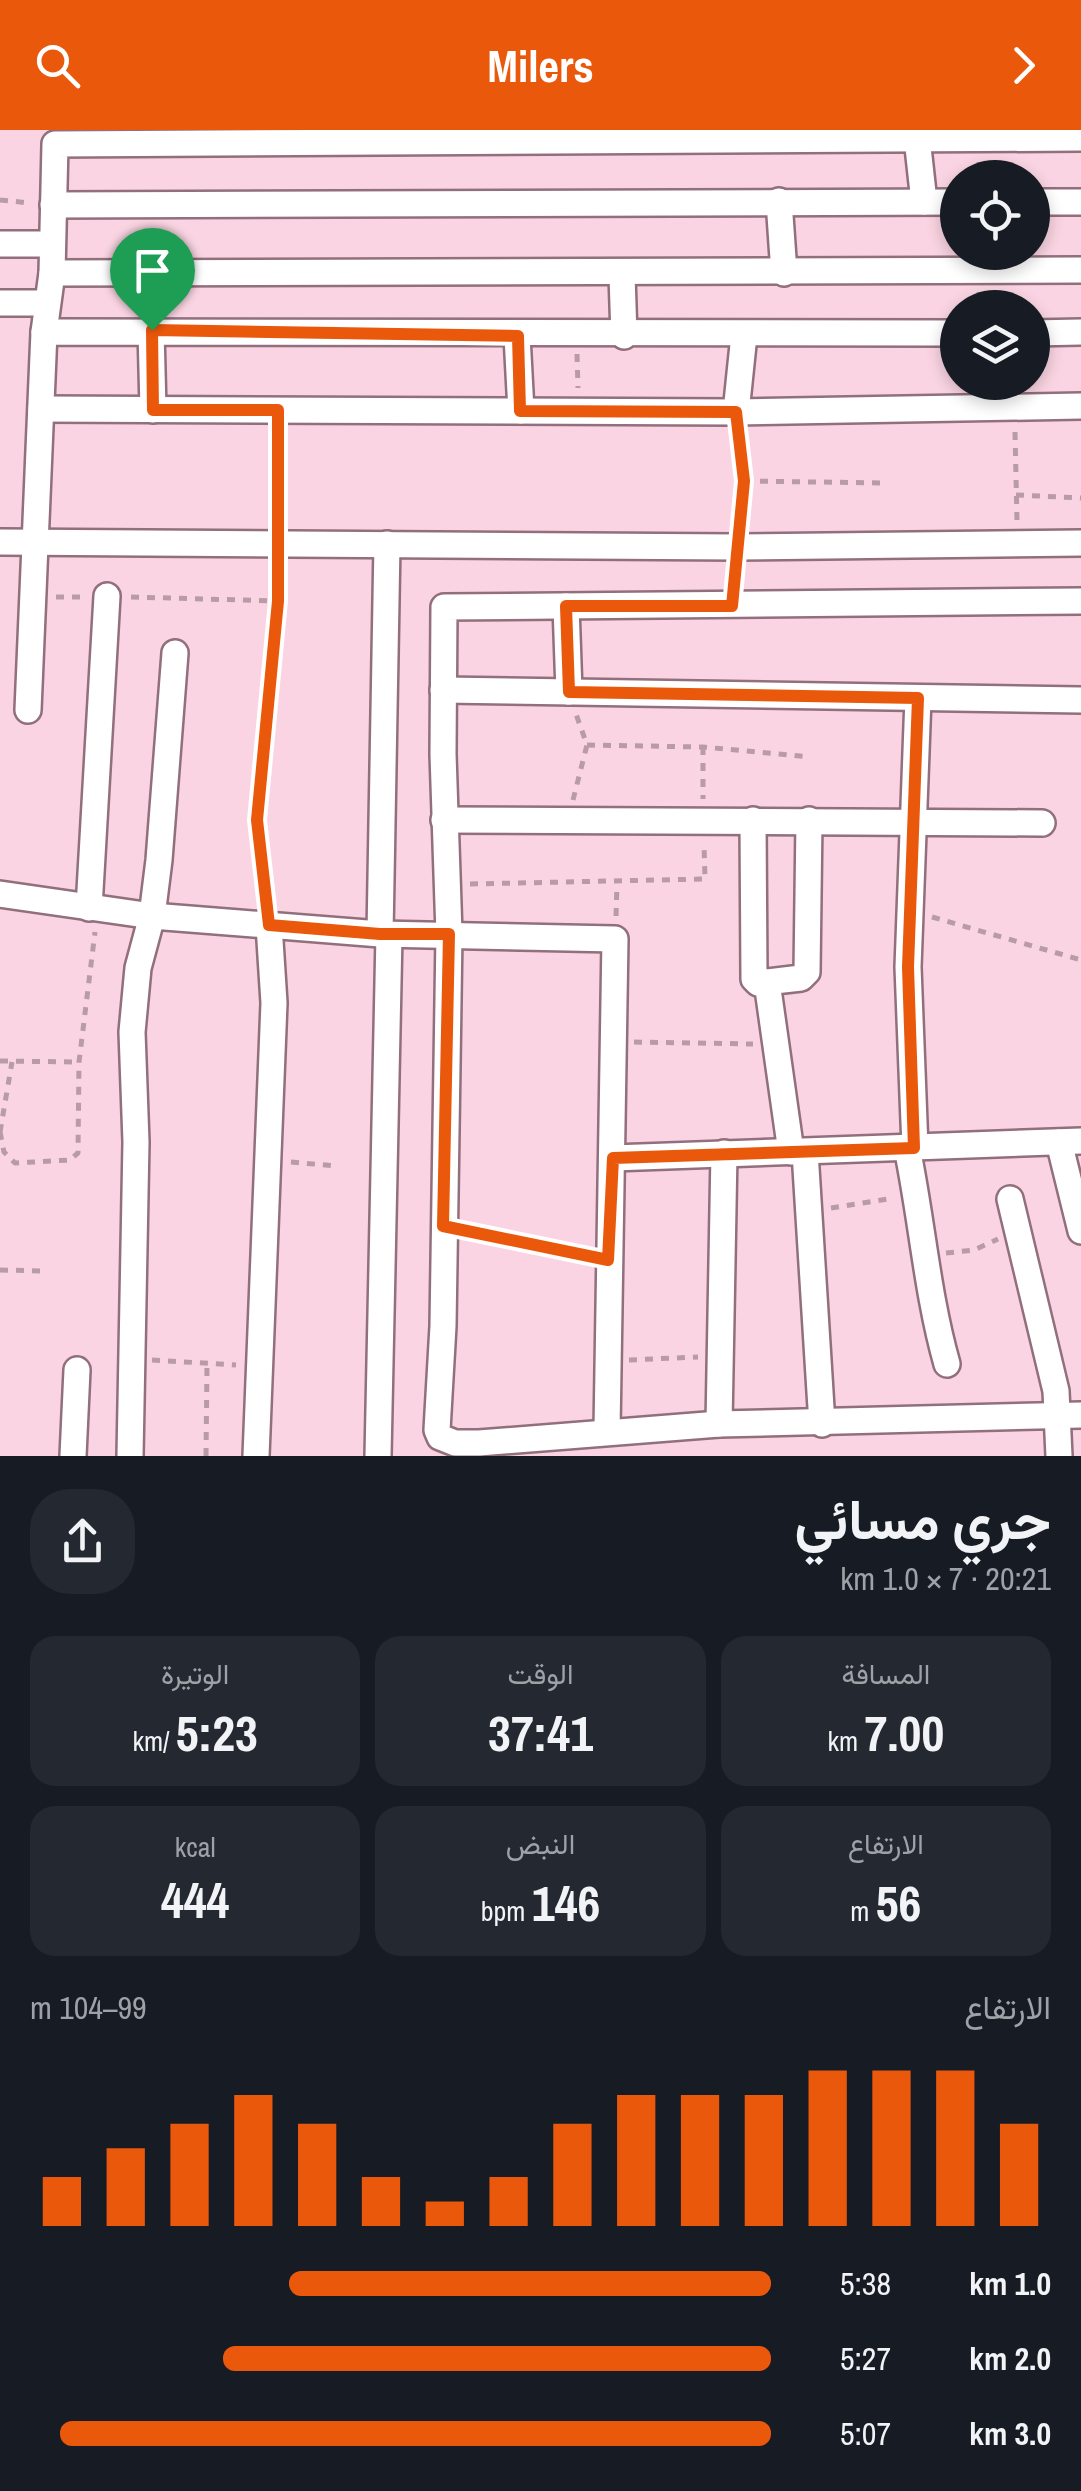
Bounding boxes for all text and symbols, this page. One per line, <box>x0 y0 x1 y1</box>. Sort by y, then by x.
text: Milers <box>487 35 594 96</box>
icon: search <box>30 38 85 93</box>
icon: forward <box>996 38 1051 93</box>
map controls <box>940 160 1050 400</box>
button: locate <box>940 160 1050 270</box>
pin <box>110 228 195 331</box>
icon: arrive <box>125 243 180 298</box>
button: layers <box>940 290 1050 400</box>
text: جري مسائي <box>795 1482 1051 1556</box>
button: share <box>30 1489 135 1594</box>
text: 20:21 · 7 × 1.0 km <box>840 1557 1051 1600</box>
text: الوتيرة <box>161 1655 229 1693</box>
text: الوقت <box>508 1655 573 1693</box>
text: المسافة <box>841 1655 930 1693</box>
text: 5:23 <box>176 1699 258 1767</box>
text: 37:41 <box>488 1699 593 1767</box>
text: 7.00 <box>864 1699 944 1767</box>
text: /km <box>132 1722 176 1760</box>
text: km <box>827 1722 864 1760</box>
text: النبض <box>506 1825 575 1863</box>
text: الارتفاع <box>848 1825 924 1863</box>
text: kcal <box>175 1828 216 1866</box>
text: 444 <box>161 1866 229 1934</box>
text: 146 <box>532 1869 600 1937</box>
text: 56 <box>876 1869 921 1937</box>
text: bpm <box>481 1892 532 1930</box>
text: m <box>850 1892 876 1930</box>
text: 99–104 m <box>30 1986 147 2029</box>
text: الارتفاع <box>964 1986 1051 2029</box>
text: 5:38 <box>840 2262 891 2305</box>
text: 1.0 km <box>969 2262 1051 2305</box>
text: 5:27 <box>840 2337 891 2380</box>
text: 2.0 km <box>969 2337 1051 2380</box>
text: 5:07 <box>840 2412 891 2455</box>
text: 3.0 km <box>969 2412 1051 2455</box>

